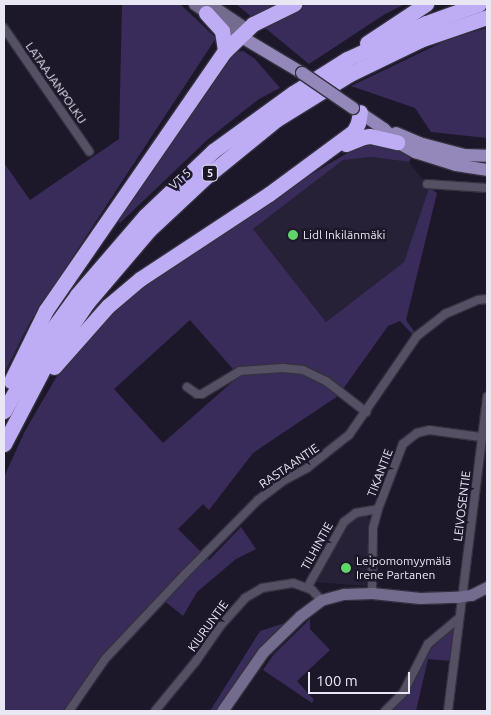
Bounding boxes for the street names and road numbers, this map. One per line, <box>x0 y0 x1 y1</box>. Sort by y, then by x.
street label: LATAAJANPOLKU <box>22 39 90 127</box>
road number: 5 <box>201 164 219 182</box>
street label: VT 5 <box>166 166 194 192</box>
street label: RASTAANTIE <box>256 441 322 491</box>
street label: TIKANTIE <box>364 447 396 499</box>
street label: LEIVOSENTIE <box>451 470 473 542</box>
street label: TILHINTIE <box>298 520 336 572</box>
street label: KIURUNTIE <box>185 598 231 654</box>

